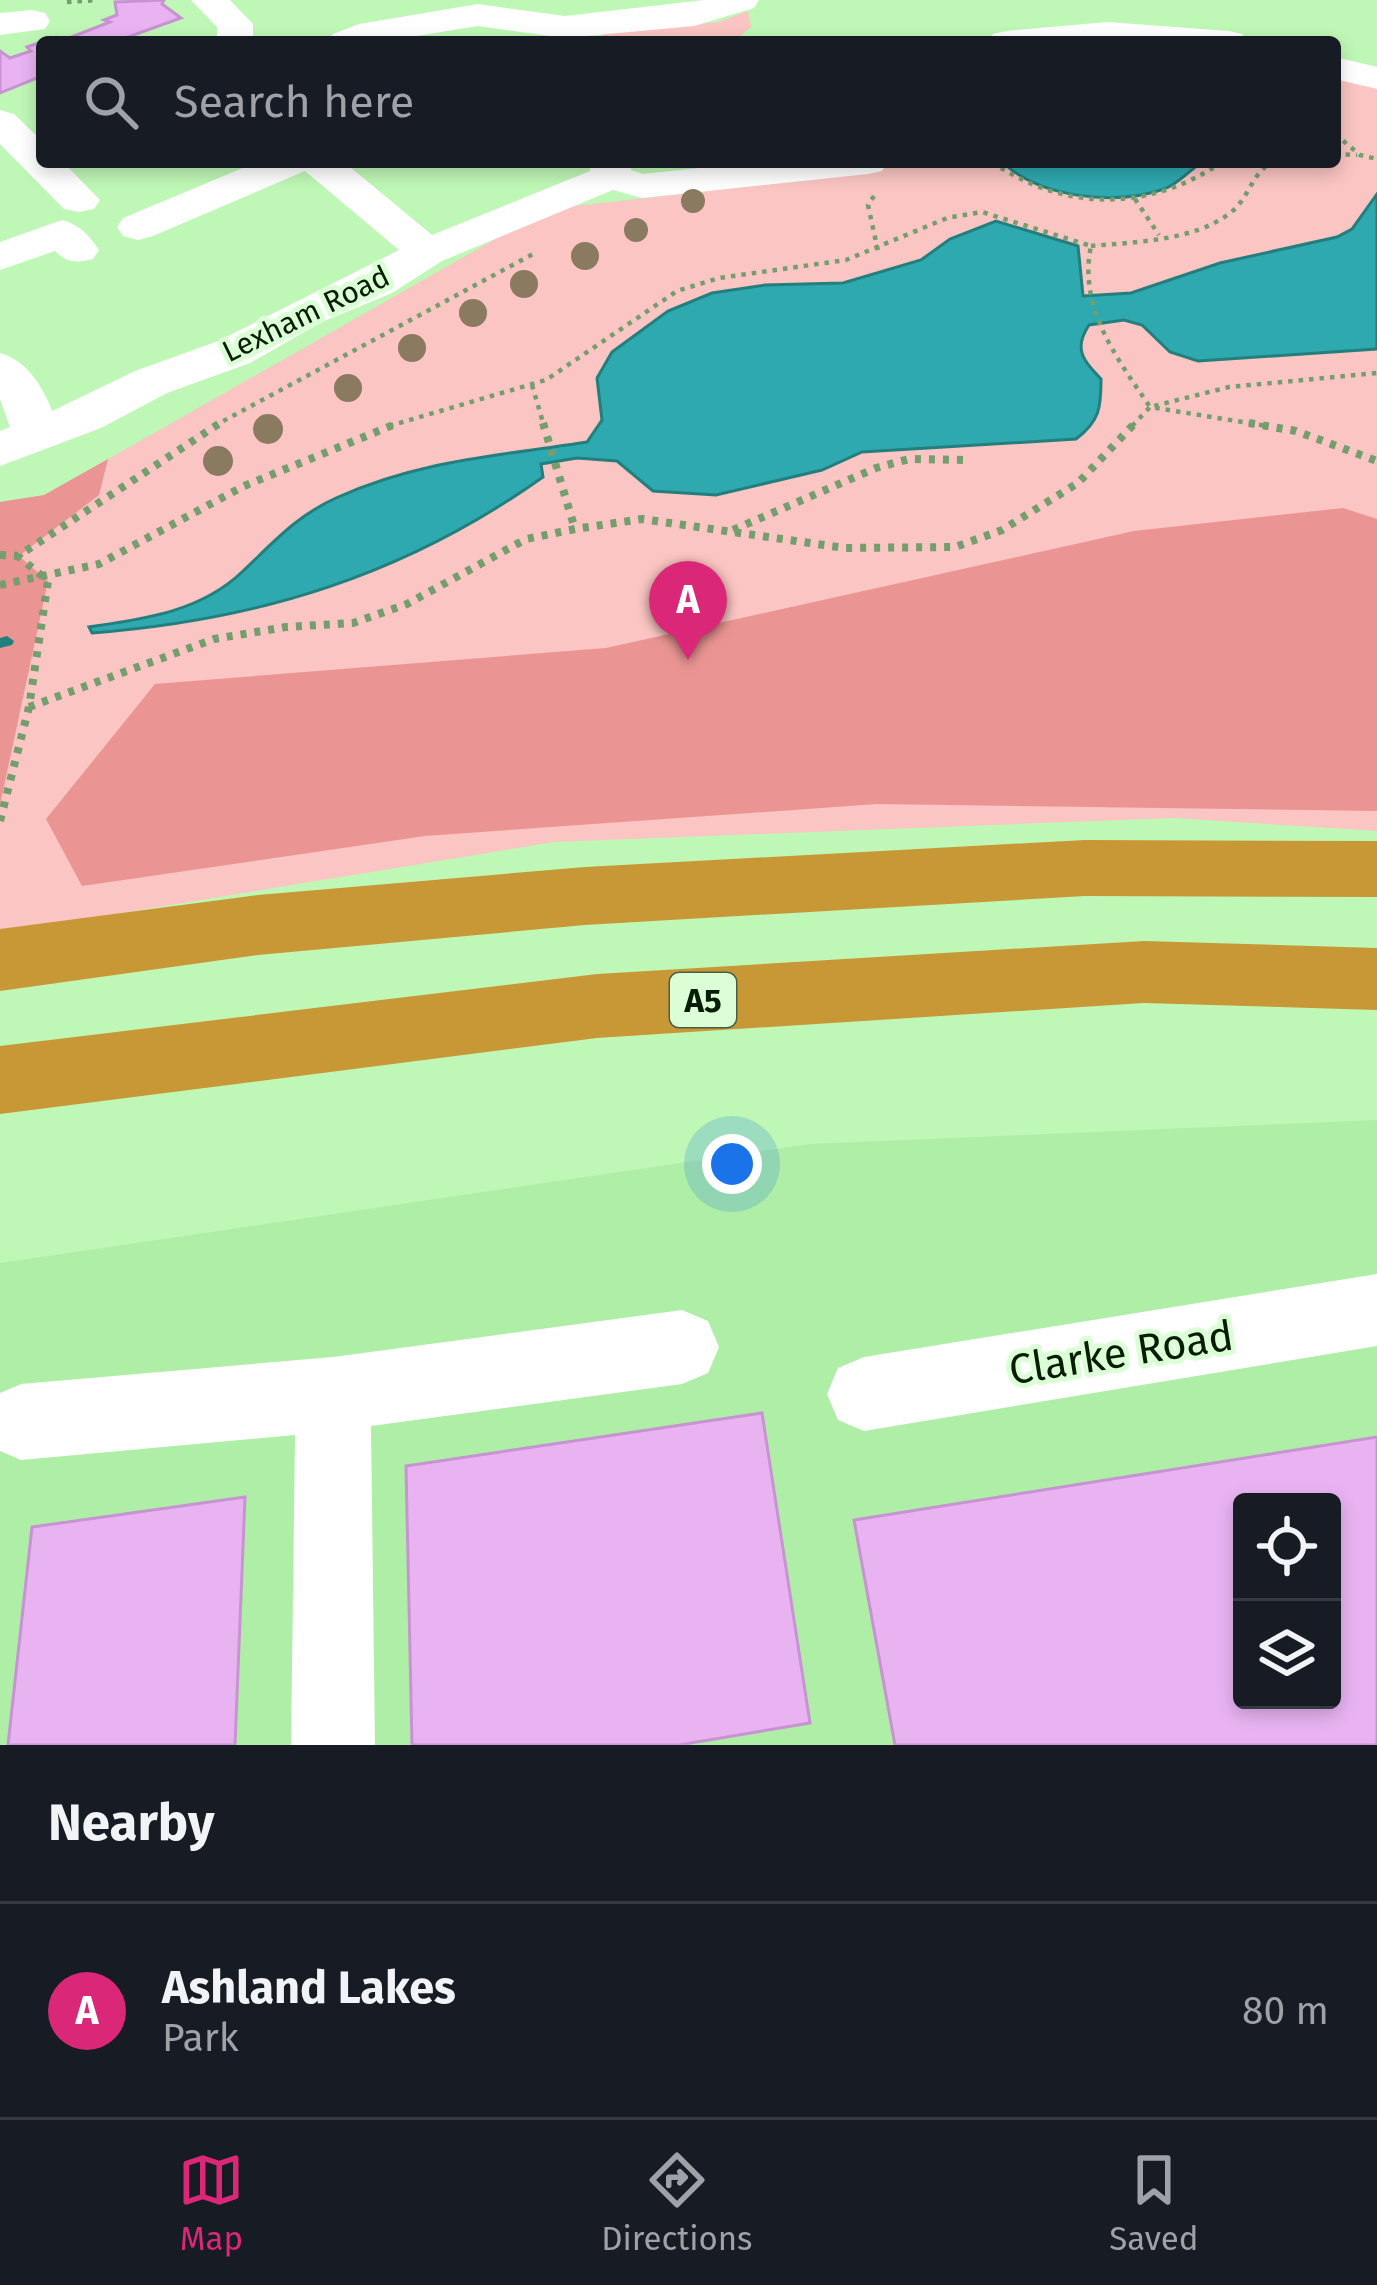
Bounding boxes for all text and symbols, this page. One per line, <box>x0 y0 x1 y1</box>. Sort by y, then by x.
search box <box>36 36 1341 168</box>
icon: search <box>78 69 144 135</box>
text: Search here <box>174 75 414 129</box>
street label: Lexham Road <box>217 258 395 370</box>
pin: A <box>649 561 727 660</box>
road number: A5 <box>670 973 736 1027</box>
your location <box>702 1134 762 1194</box>
street label: Clarke Road <box>1006 1311 1237 1395</box>
map controls <box>1233 1493 1341 1709</box>
button: locate <box>1233 1493 1341 1601</box>
button: layers <box>1233 1601 1341 1709</box>
text: Nearby <box>48 1792 214 1854</box>
text: Ashland Lakes <box>162 1961 456 2015</box>
text: A <box>75 1988 99 2034</box>
text: 80 m <box>1242 1988 1329 2034</box>
text: Park <box>162 2015 239 2061</box>
tab: Map <box>178 2147 244 2259</box>
tab: Directions <box>601 2147 753 2259</box>
tab: Saved <box>1109 2147 1199 2259</box>

